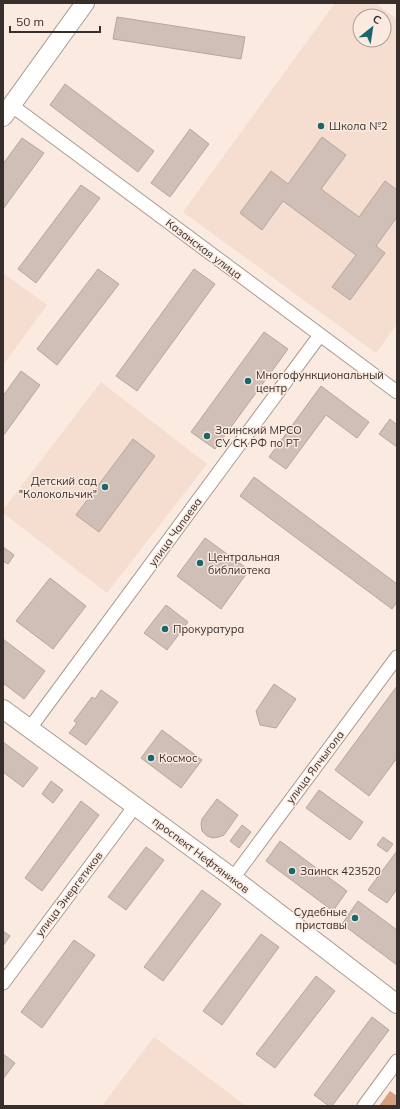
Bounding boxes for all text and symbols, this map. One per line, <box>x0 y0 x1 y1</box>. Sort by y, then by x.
scale bar <box>10 8 100 34</box>
north arrow <box>352 8 392 48</box>
text: С <box>370 11 384 28</box>
text: 50 m <box>16 14 44 29</box>
place label: Школа №2 <box>329 119 388 133</box>
marker: Школа №2 <box>316 121 326 131</box>
street label: Казанская улица <box>163 216 245 282</box>
place label: Многофункциональный центр <box>256 368 384 395</box>
marker: Многофункциональный центр <box>243 376 253 386</box>
place label: Заинский МРСО СУ СК РФ по РТ <box>215 423 302 450</box>
marker: Заинский МРСО СУ СК РФ по РТ <box>202 431 212 441</box>
place label: Детский сад "Колокольчик" <box>19 474 97 501</box>
marker: Детский сад "Колокольчик" <box>100 482 110 492</box>
street label: улица Чапаева <box>145 495 205 569</box>
place label: Центральная библиотека <box>208 550 280 577</box>
marker: Центральная библиотека <box>195 558 205 568</box>
place label: Прокуратура <box>173 622 244 636</box>
marker: Прокуратура <box>160 624 170 634</box>
street label: улица Ялчыгола <box>283 728 347 806</box>
place label: Космос <box>159 751 198 765</box>
marker: Космос <box>146 753 156 763</box>
street label: проспект Нефтяников <box>150 814 252 896</box>
street label: улица Энергетиков <box>32 849 106 939</box>
place label: Заинск 423520 <box>300 864 381 878</box>
marker: Заинск 423520 <box>287 866 297 876</box>
place label: Судебные приставы <box>294 905 347 932</box>
marker: Судебные приставы <box>350 913 360 923</box>

